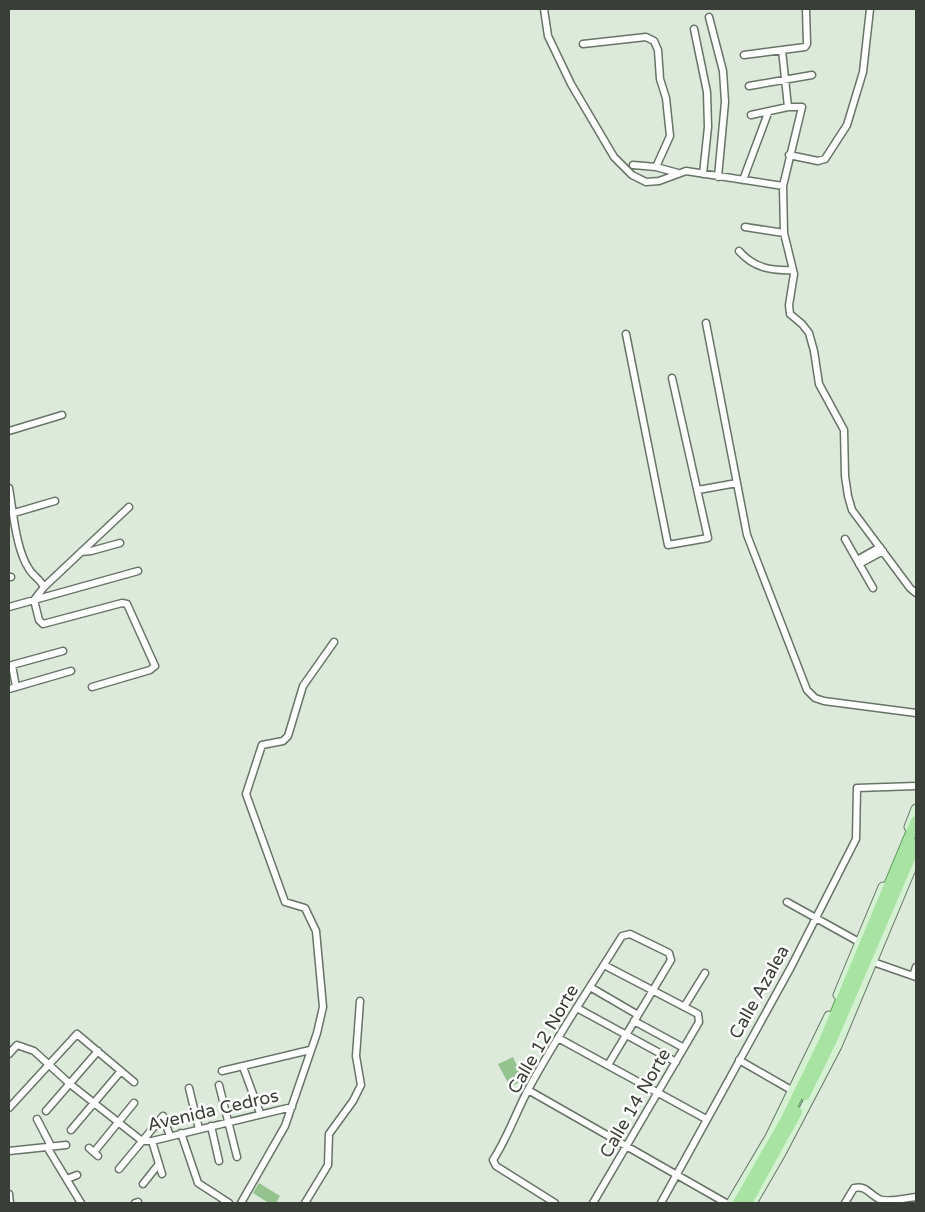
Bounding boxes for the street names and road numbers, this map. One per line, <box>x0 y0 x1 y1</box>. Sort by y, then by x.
street label: Calle Azalea <box>724 941 794 1043</box>
street label: Calle 12 Norte <box>503 980 583 1098</box>
street label: Calle 14 Norte <box>595 1044 675 1162</box>
street label: Avenida Cedros <box>145 1084 281 1136</box>

